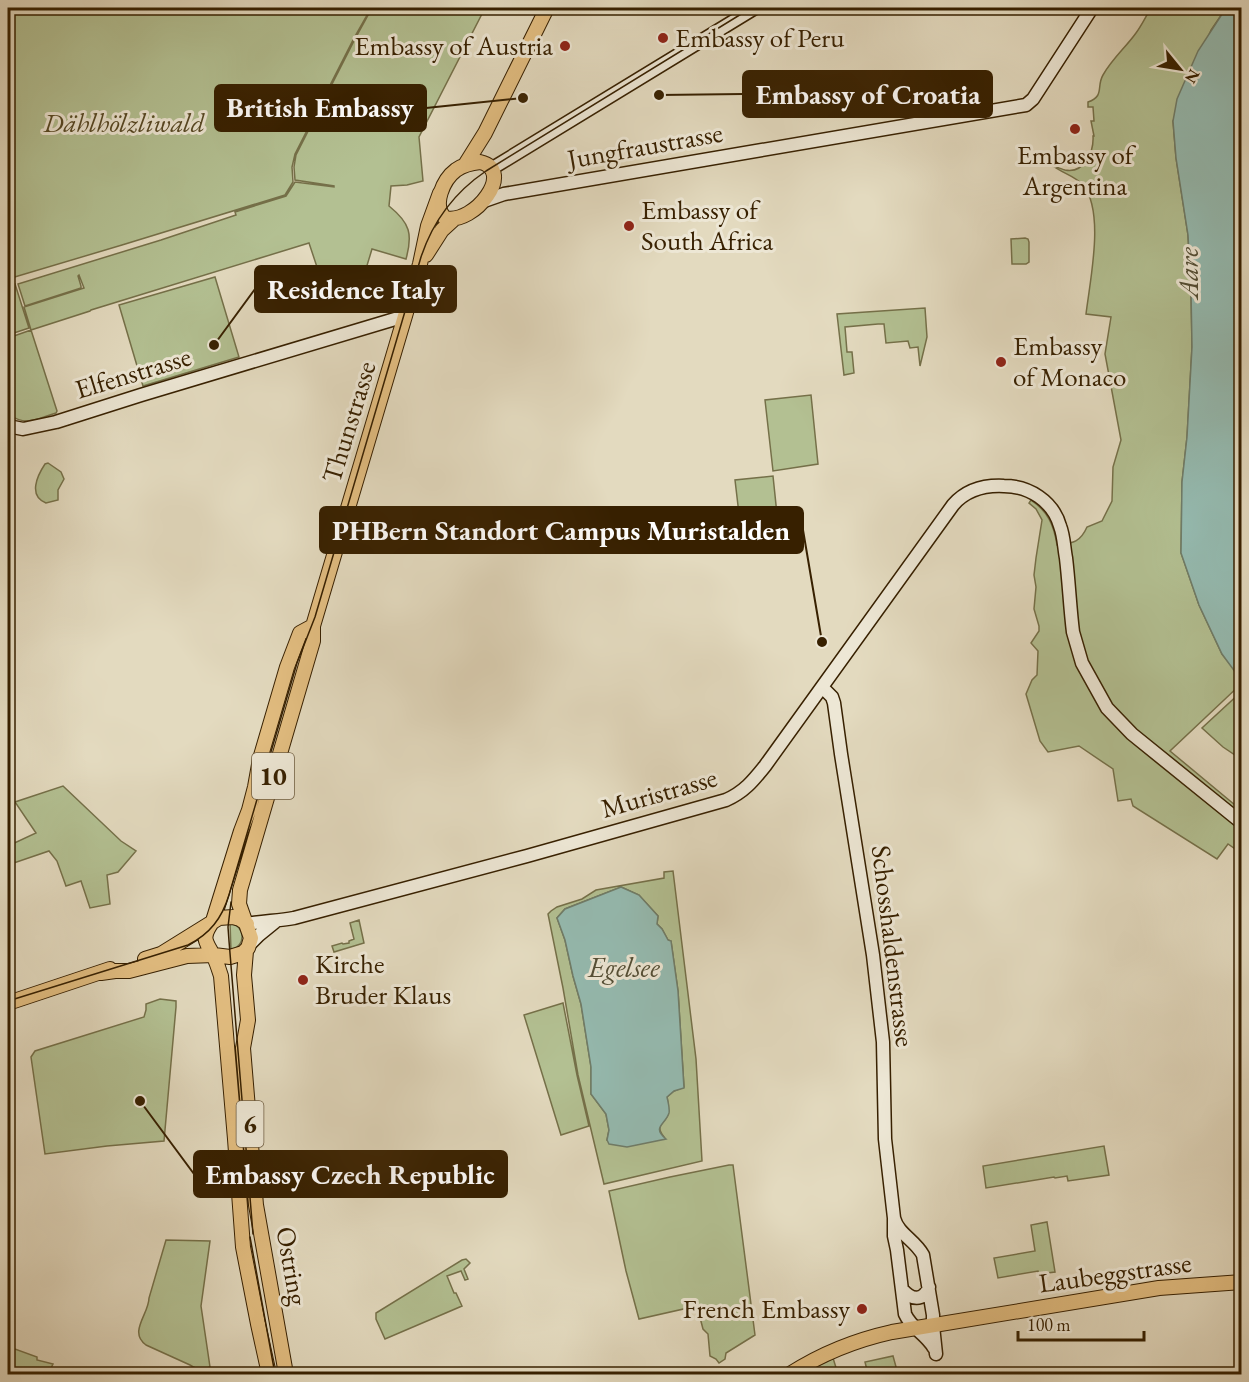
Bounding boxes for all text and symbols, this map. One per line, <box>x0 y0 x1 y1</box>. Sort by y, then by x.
place label: Embassy of Peru <box>675 20 844 55</box>
place label: Embassy of Austria <box>354 28 553 63</box>
marker: Embassy of Peru <box>656 31 670 45</box>
marker: Embassy of Austria <box>558 39 572 53</box>
north arrow <box>1150 39 1210 99</box>
text: N <box>1180 65 1205 87</box>
callout: Embassy of Croatia <box>743 71 992 117</box>
text: Embassy of Croatia <box>756 76 981 112</box>
callout: British Embassy <box>215 85 426 131</box>
text: British Embassy <box>226 89 414 125</box>
park label: Dählhölzliwald <box>42 105 206 140</box>
street label: Jungfraustrasse <box>563 115 725 177</box>
marker: Embassy of Argentina <box>1068 122 1082 136</box>
place label: Embassy of Argentina <box>1017 137 1137 203</box>
place label: Embassy of South Africa <box>641 192 773 258</box>
marker: Embassy of South Africa <box>622 219 636 233</box>
water label: Aare <box>1170 247 1206 301</box>
callout: Residence Italy <box>255 266 456 312</box>
text: Residence Italy <box>267 271 445 307</box>
place label: Embassy of Monaco <box>1013 328 1126 394</box>
street label: Elfenstrasse <box>71 338 195 407</box>
marker: Embassy of Monaco <box>994 355 1008 369</box>
street label: Thunstrasse <box>313 357 384 487</box>
callout: PHBern Standort Campus Muristalden <box>320 507 803 553</box>
text: PHBern Standort Campus Muristalden <box>332 512 790 548</box>
road number: 10 <box>252 753 294 799</box>
street label: Muristrasse <box>597 759 721 826</box>
street label: Schosshaldenstrasse <box>864 843 923 1049</box>
place label: Kirche Bruder Klaus <box>315 946 451 1012</box>
water label: Egelsee <box>587 949 660 985</box>
marker: Kirche Bruder Klaus <box>296 973 310 987</box>
road number: 6 <box>236 1101 264 1147</box>
callout: Embassy Czech Republic <box>194 1151 507 1197</box>
text: Embassy Czech Republic <box>205 1156 495 1192</box>
street label: Ostring <box>268 1224 317 1308</box>
street label: Laubeggstrasse <box>1036 1244 1193 1301</box>
place label: French Embassy <box>683 1291 850 1326</box>
marker: French Embassy <box>855 1302 869 1316</box>
scale bar <box>1018 1304 1144 1342</box>
text: 100 m <box>1027 1313 1071 1336</box>

